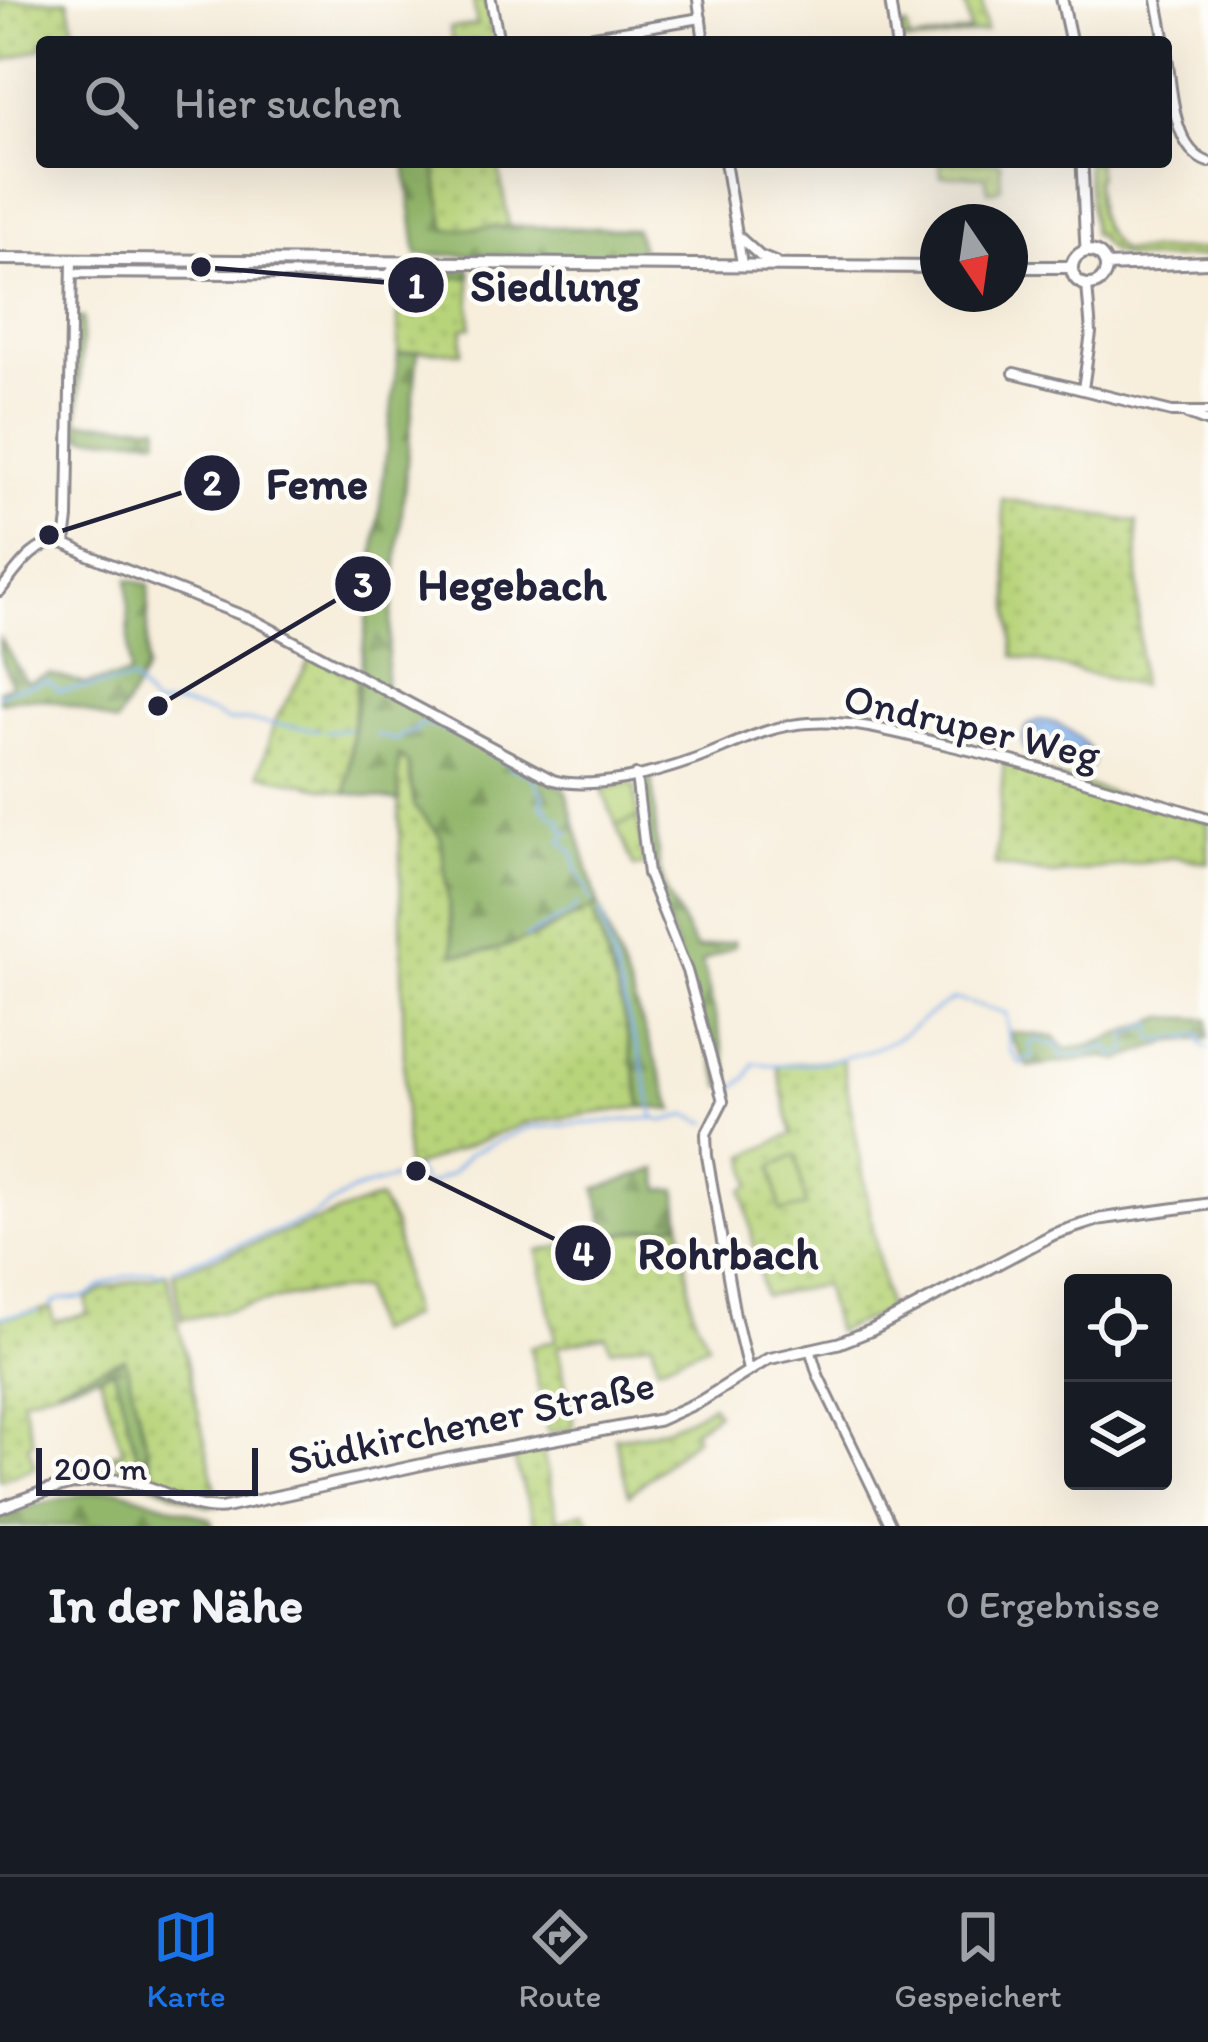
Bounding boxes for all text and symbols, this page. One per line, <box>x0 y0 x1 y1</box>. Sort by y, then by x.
search box <box>36 36 1172 168</box>
icon: search <box>78 69 144 135</box>
text: Hier suchen <box>174 75 402 129</box>
north arrow <box>920 204 1028 312</box>
callout: Siedlung <box>386 245 664 326</box>
text: Siedlung <box>470 258 641 312</box>
text: 1 <box>408 264 425 307</box>
callout: Feme <box>182 442 392 523</box>
text: Feme <box>266 456 368 510</box>
text: 2 <box>203 461 222 504</box>
callout: Hegebach <box>333 544 631 625</box>
text: Hegebach <box>417 557 607 611</box>
text: 3 <box>353 563 373 606</box>
street label: Ondruper Weg <box>839 672 1106 780</box>
callout: Rohrbach <box>553 1212 842 1293</box>
text: Rohrbach <box>638 1226 818 1280</box>
text: 4 <box>572 1232 594 1275</box>
map controls <box>1064 1274 1172 1490</box>
button: locate <box>1064 1274 1172 1382</box>
street label: Südkirchener Straße <box>283 1358 659 1486</box>
button: layers <box>1064 1382 1172 1490</box>
scale bar <box>36 1442 258 1495</box>
text: 200 m <box>54 1449 147 1488</box>
text: In der Nähe <box>48 1574 303 1635</box>
text: 0 Ergebnisse <box>946 1581 1160 1628</box>
tab: Karte <box>146 1904 226 2015</box>
tab: Route <box>519 1904 602 2015</box>
tab: Gespeichert <box>894 1904 1062 2015</box>

